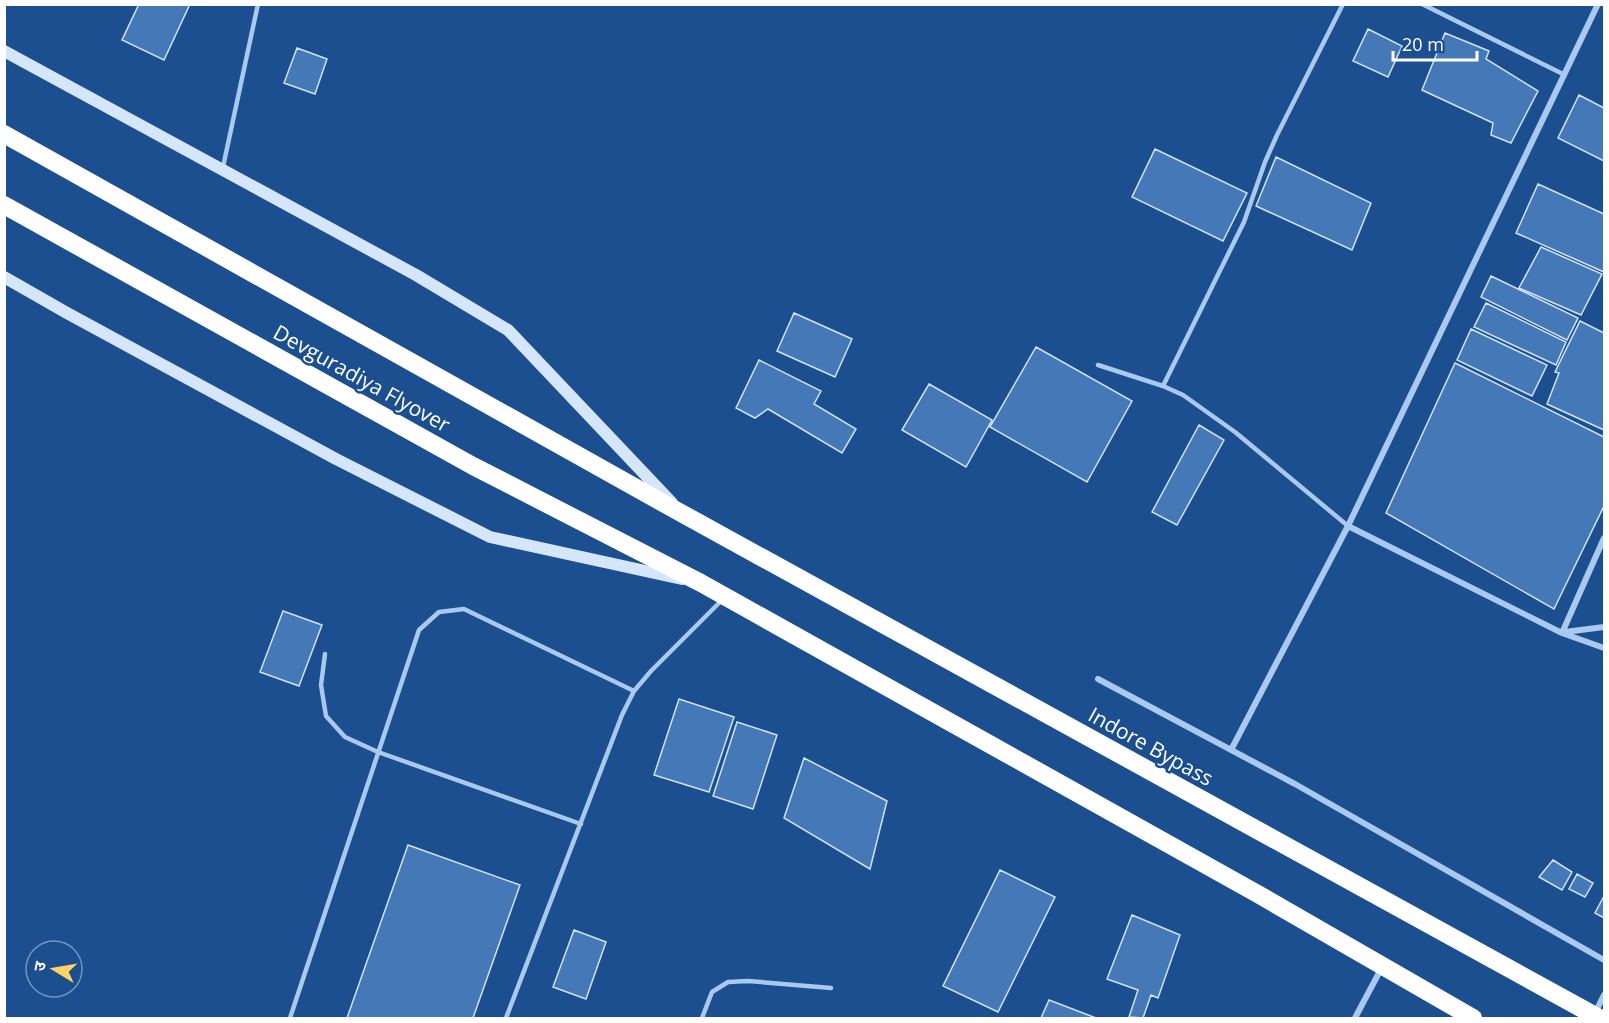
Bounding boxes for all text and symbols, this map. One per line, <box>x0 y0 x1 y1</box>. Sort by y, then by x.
scale bar <box>1393 24 1477 62</box>
text: 20 m <box>1402 32 1444 56</box>
street label: Devguradiya Flyover <box>269 318 456 438</box>
street label: Indore Bypass <box>1084 700 1218 792</box>
north arrow <box>24 939 84 999</box>
text: उ <box>28 959 51 973</box>

